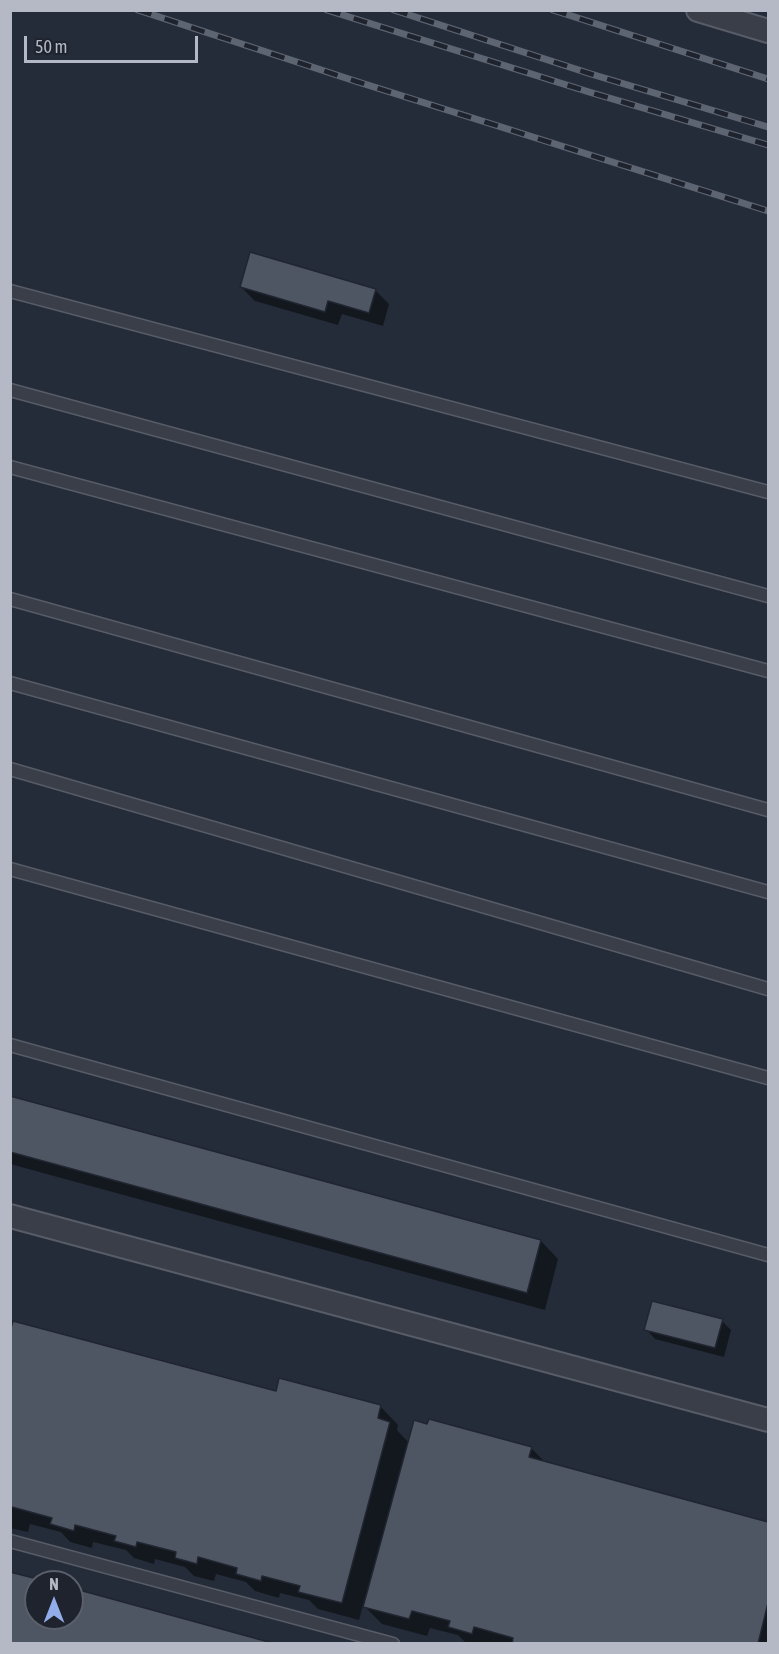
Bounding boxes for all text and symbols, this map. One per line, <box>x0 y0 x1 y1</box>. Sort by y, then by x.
scale bar <box>27 24 201 62</box>
text: 50 m <box>35 36 67 57</box>
north arrow <box>24 1570 84 1630</box>
text: N <box>49 1575 59 1593</box>

